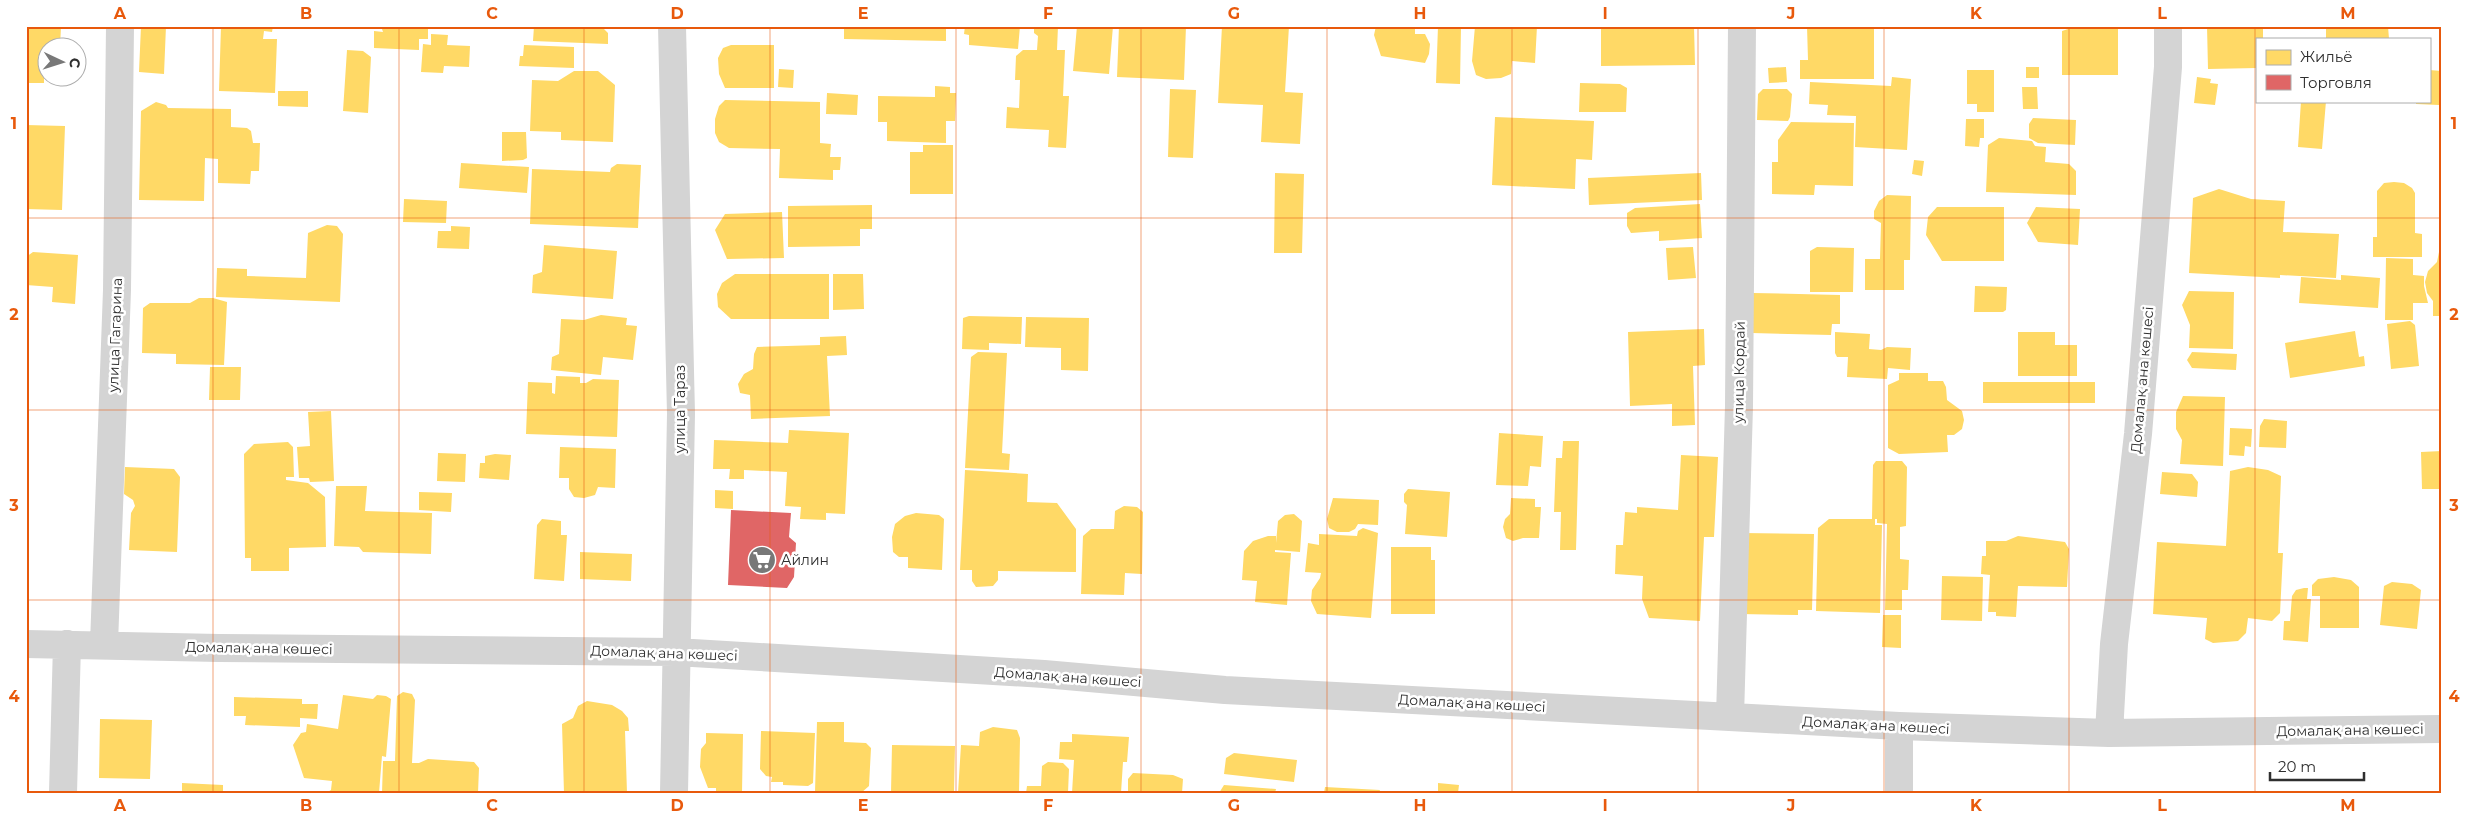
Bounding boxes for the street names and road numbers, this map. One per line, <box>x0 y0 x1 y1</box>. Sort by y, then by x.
street label: улица Гагарина <box>104 277 126 394</box>
street label: Домалақ ана көшесі <box>2127 306 2157 454</box>
street label: улица Кордай <box>1729 321 1749 424</box>
street label: улица Тараз <box>671 365 689 454</box>
street label: Домалақ ана көшесі <box>185 638 333 658</box>
street label: Домалақ ана көшесі <box>590 641 738 665</box>
street label: Домалақ ана көшесі <box>994 663 1142 691</box>
street label: Домалақ ана көшесі <box>1398 690 1546 716</box>
street label: Домалақ ана көшесі <box>1802 712 1950 738</box>
street label: Домалақ ана көшесі <box>2276 720 2424 740</box>

